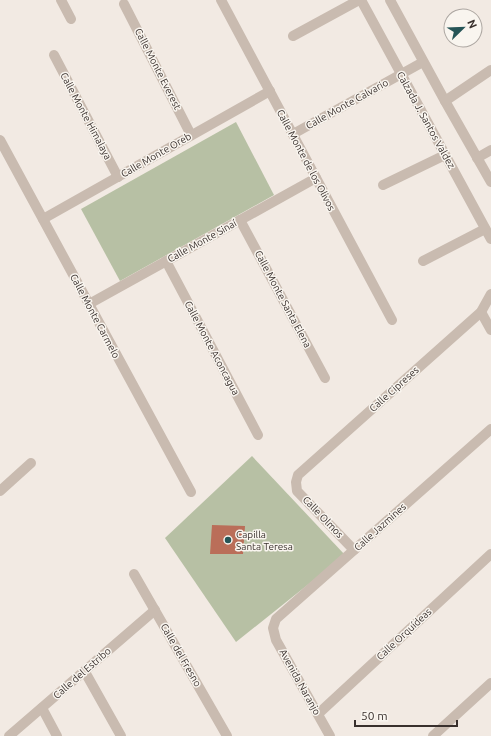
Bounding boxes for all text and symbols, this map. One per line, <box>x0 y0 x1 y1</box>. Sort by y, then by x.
north arrow <box>443 8 483 48</box>
text: N <box>465 18 479 30</box>
street label: Calle Monte Everest <box>133 27 183 112</box>
street label: Calzada J. Santos Valdez <box>395 70 457 171</box>
street label: Calle Monte Himalaya <box>58 71 114 161</box>
street label: Calle Monte Calvario <box>304 77 390 131</box>
street label: Calle Monte de los Olivos <box>275 108 337 212</box>
street label: Calle Monte Oreb <box>119 130 193 180</box>
street label: Calle Monte Sinaí <box>166 217 239 265</box>
street label: Calle Monte Santa Elena <box>253 249 313 349</box>
street label: Calle Monte Carmelo <box>68 272 122 360</box>
street label: Calle Monte Aconcagua <box>182 299 242 397</box>
street label: Calle Cipreses <box>367 364 421 414</box>
street label: Calle Olmos <box>300 494 346 540</box>
street label: Calle Jazmines <box>352 501 408 553</box>
place label: Capilla Santa Teresa <box>236 529 293 552</box>
marker: Capilla Santa Teresa <box>223 535 233 545</box>
street label: Calle Orquídeas <box>374 606 434 662</box>
street label: Calle del Fresno <box>159 622 204 689</box>
street label: Calle del Estribo <box>51 645 113 701</box>
street label: Avenida Naranjo <box>277 647 323 717</box>
scale bar <box>355 702 457 728</box>
text: 50 m <box>361 709 388 722</box>

